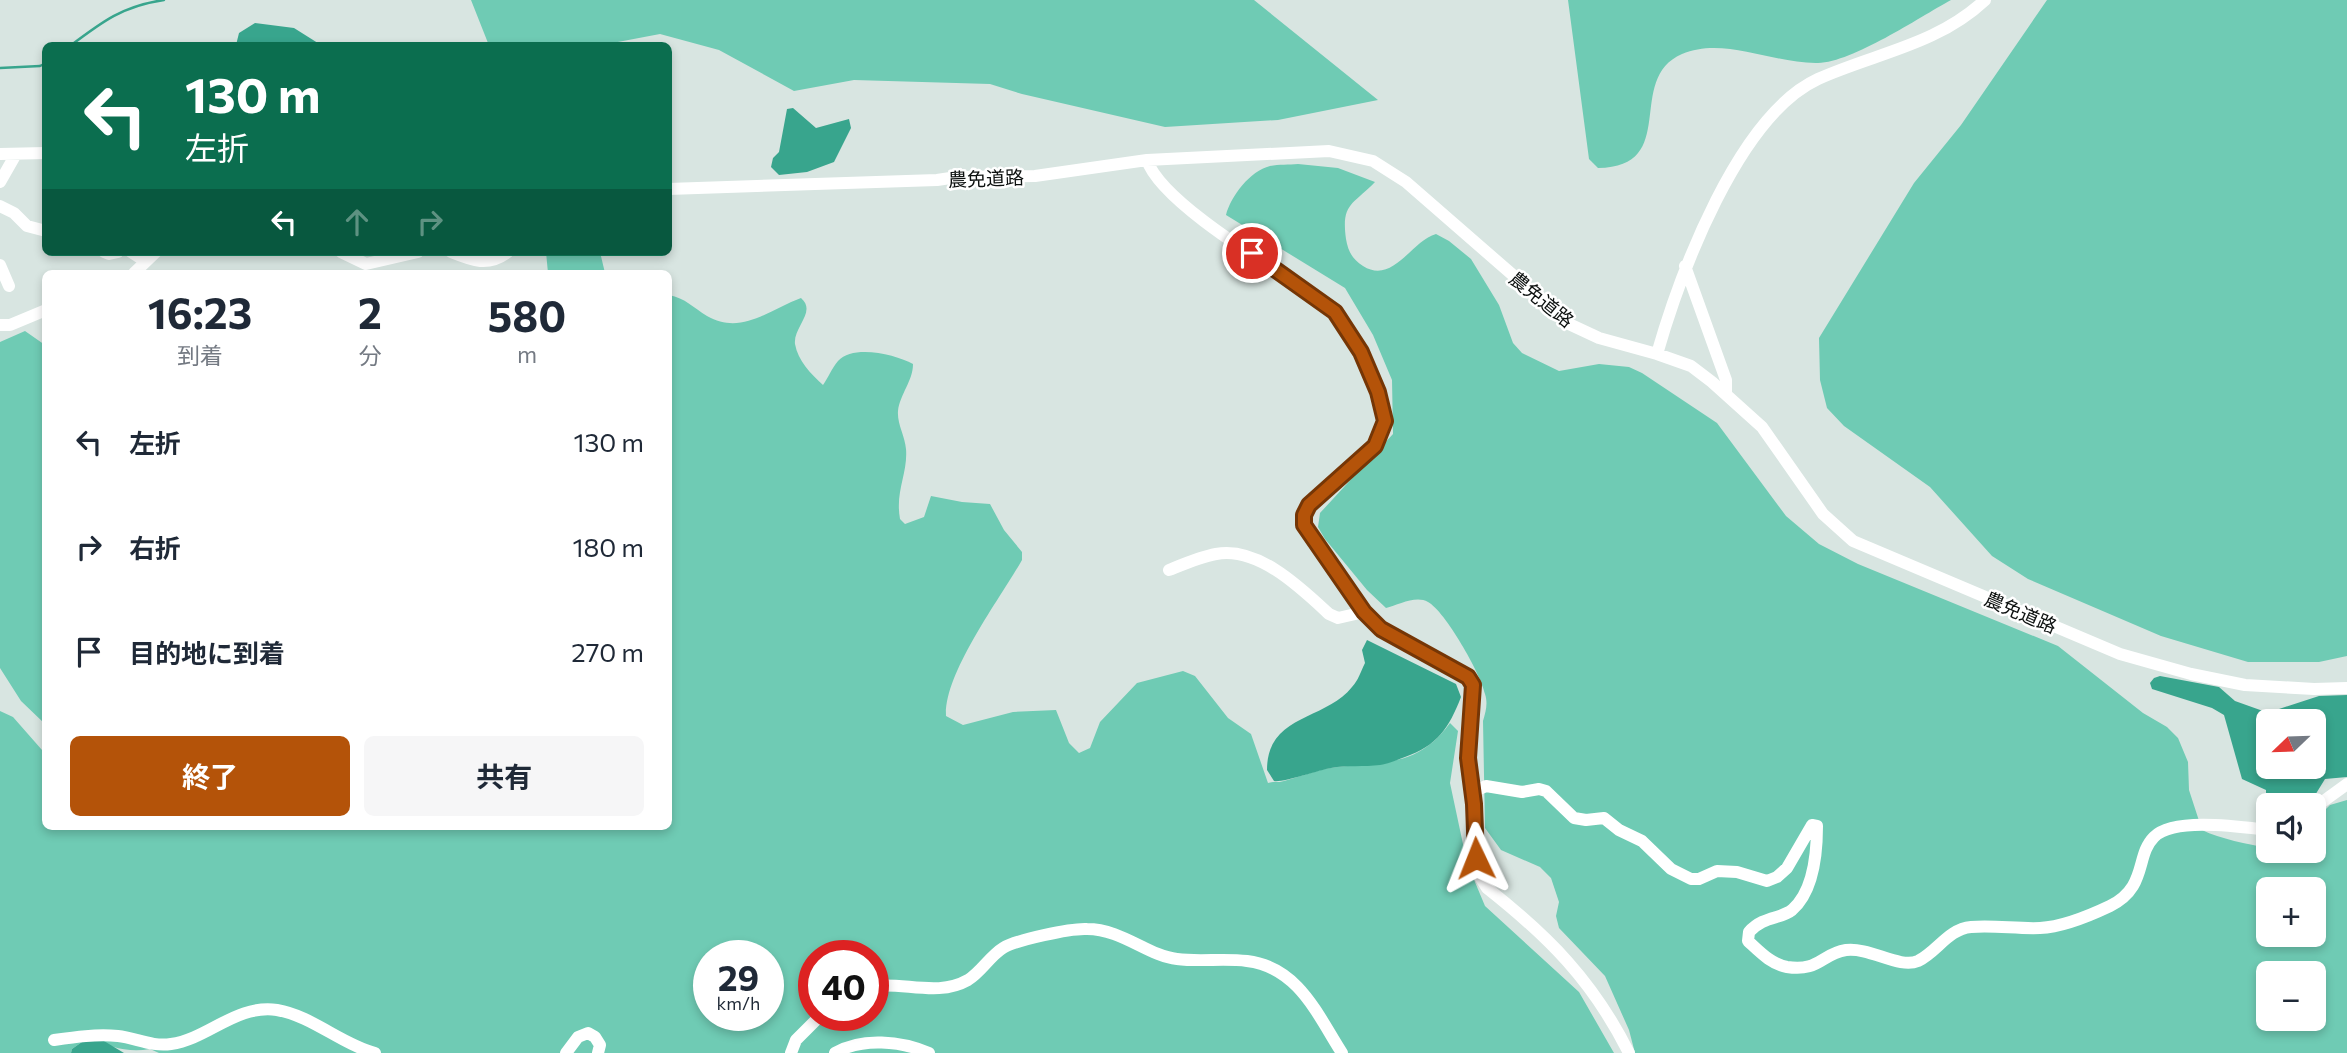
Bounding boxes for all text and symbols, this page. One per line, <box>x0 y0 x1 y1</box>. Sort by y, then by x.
text: 130 m <box>185 63 320 123</box>
icon: left <box>70 70 161 161</box>
text: 左折 <box>185 127 249 167</box>
street label: 農免道路 <box>948 165 1024 191</box>
icon: left <box>265 203 303 241</box>
icon: ahead <box>338 203 376 241</box>
icon: right <box>411 203 449 241</box>
pin <box>1222 223 1282 283</box>
icon: arrive <box>1233 234 1271 272</box>
street label: 農免道路 <box>1505 266 1579 332</box>
text: 16:23 <box>148 286 252 338</box>
text: 2 <box>358 286 382 338</box>
text: 580 <box>488 289 566 341</box>
text: m <box>517 340 537 368</box>
text: 到着 <box>177 341 223 369</box>
text: 分 <box>359 341 382 369</box>
icon: left <box>70 423 108 461</box>
text: 130 m <box>573 426 644 457</box>
text: 左折 <box>129 427 181 458</box>
icon: right <box>70 528 108 566</box>
text: 180 m <box>572 531 644 562</box>
text: 右折 <box>129 532 181 563</box>
street label: 農免道路 <box>1982 587 2060 637</box>
icon: arrive <box>70 633 108 671</box>
text: 270 m <box>571 636 644 667</box>
text: 目的地に到着 <box>129 637 285 668</box>
north arrow <box>2256 709 2326 779</box>
map controls <box>2256 709 2326 1031</box>
button: 終了 <box>70 736 350 816</box>
button: 共有 <box>364 736 644 816</box>
button: sound <box>2256 793 2326 863</box>
position arrow <box>1439 821 1513 895</box>
button: + <box>2256 877 2326 947</box>
speed limit sign: 40 <box>798 940 889 1031</box>
text: 29 <box>718 955 759 998</box>
button: − <box>2256 961 2326 1031</box>
text: km/h <box>717 992 760 1014</box>

